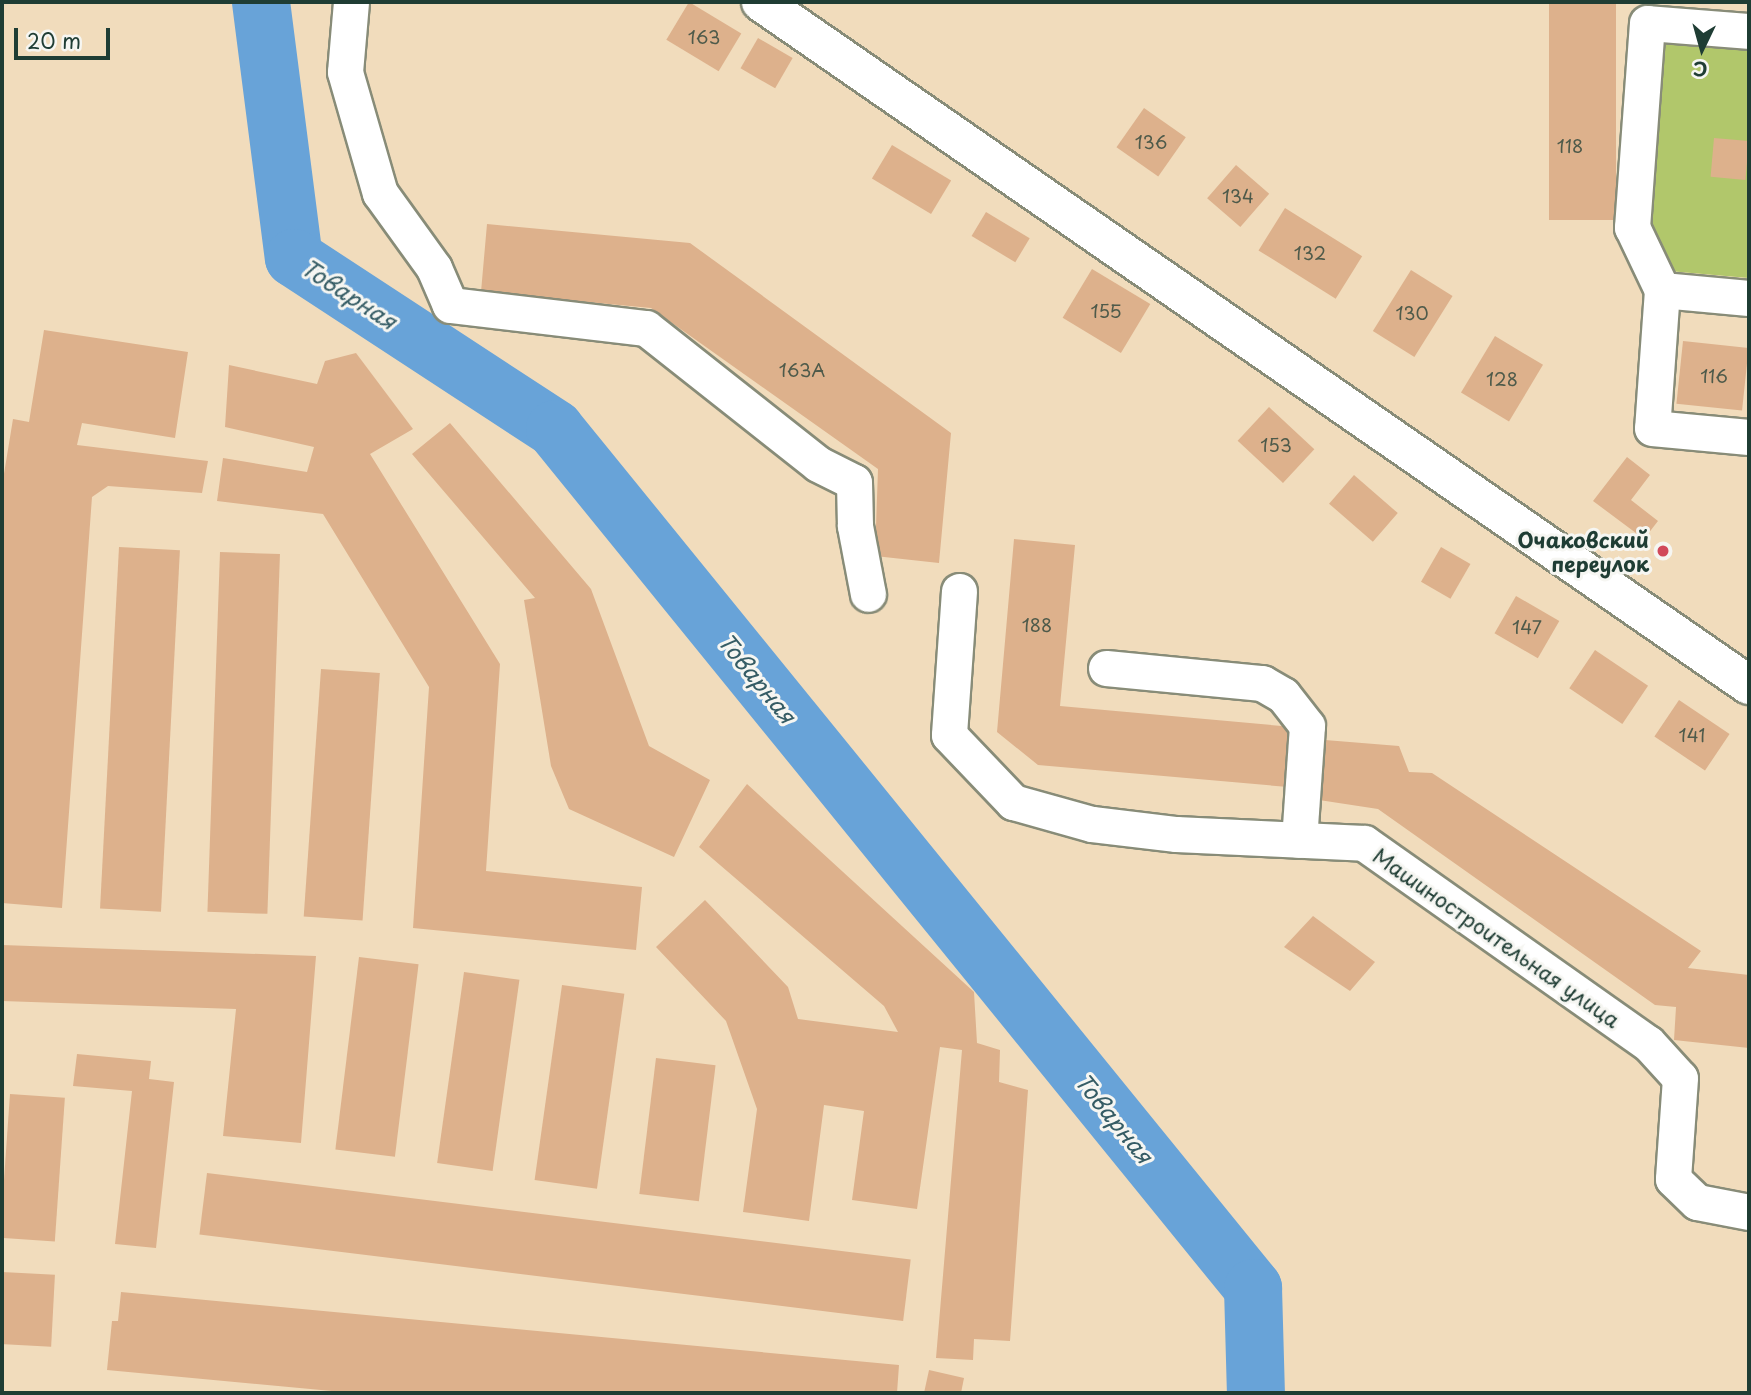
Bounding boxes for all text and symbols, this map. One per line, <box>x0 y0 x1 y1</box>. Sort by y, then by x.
scale bar <box>18 14 114 58</box>
north arrow <box>1667 14 1737 84</box>
text: 20 m <box>27 24 81 56</box>
house number: 163 <box>688 26 720 48</box>
text: С <box>1692 55 1709 84</box>
house number: 136 <box>1135 131 1167 153</box>
house number: 118 <box>1557 135 1583 157</box>
house number: 134 <box>1222 185 1254 207</box>
house number: 132 <box>1294 242 1326 264</box>
water label: Товарная <box>296 253 402 335</box>
house number: 155 <box>1090 300 1122 322</box>
house number: 130 <box>1395 302 1429 324</box>
house number: 163А <box>779 359 825 381</box>
house number: 116 <box>1700 365 1728 387</box>
house number: 128 <box>1486 368 1518 390</box>
house number: 153 <box>1260 434 1292 456</box>
place label: Очаковский переулок <box>1517 526 1649 576</box>
marker: Очаковский переулок <box>1655 543 1671 559</box>
house number: 188 <box>1022 614 1052 636</box>
house number: 147 <box>1512 616 1542 638</box>
water label: Товарная <box>712 628 802 728</box>
house number: 141 <box>1679 724 1705 746</box>
street label: Машиностроительная улица <box>1368 842 1626 1032</box>
water label: Товарная <box>1069 1068 1159 1168</box>

